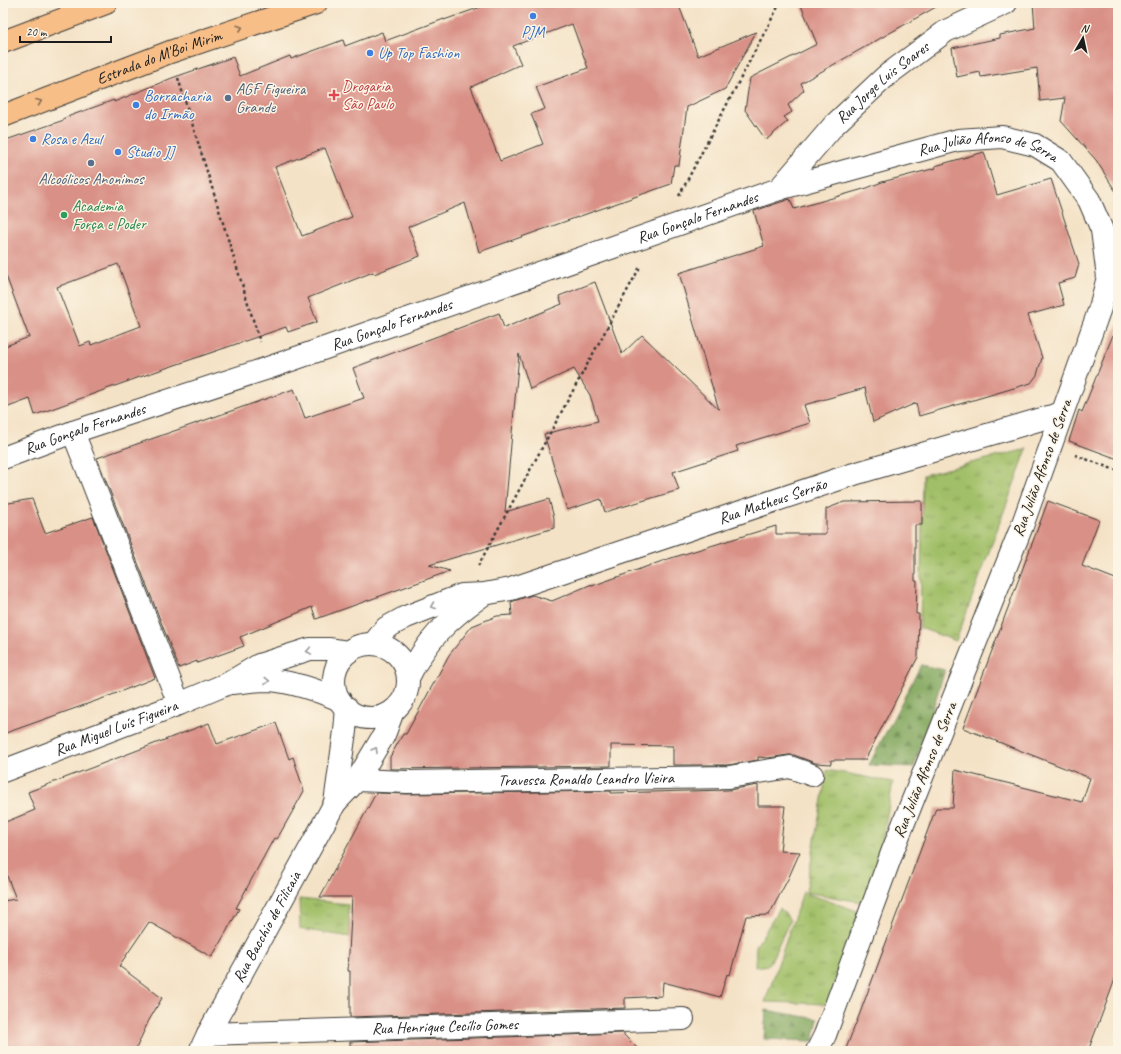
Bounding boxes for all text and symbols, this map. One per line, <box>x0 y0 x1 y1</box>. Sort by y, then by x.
marker: PJM <box>528 11 538 21</box>
scale bar <box>20 18 111 44</box>
north arrow <box>1063 18 1103 58</box>
text: N <box>1080 21 1091 36</box>
place label: PJM <box>521 22 546 42</box>
text: 20 m <box>26 24 48 40</box>
street label: Estrada do M'Boi Mirim <box>94 25 226 89</box>
one-way arrow <box>237 25 244 33</box>
street label: Rua Jorge Luis Soares <box>832 36 934 128</box>
place label: Up Top Fashion <box>378 43 460 63</box>
marker: Up Top Fashion <box>365 48 375 58</box>
place label: Drogaria São Paulo <box>342 76 395 114</box>
place label: AGF Figueira Grande <box>236 79 307 117</box>
place label: Borracharia do Irmão <box>144 86 213 124</box>
marker: Drogaria São Paulo <box>329 90 339 100</box>
marker: AGF Figueira Grande <box>223 93 233 103</box>
one-way arrow <box>36 98 43 106</box>
marker: Borracharia do Irmão <box>131 100 141 110</box>
street label: Rua Julião Afonso de Serra <box>916 127 1063 167</box>
place label: Rosa e Azul <box>41 129 105 149</box>
marker: Rosa e Azul <box>28 134 38 144</box>
place label: Studio JJ <box>126 142 176 162</box>
marker: Studio JJ <box>113 147 123 157</box>
marker: Alcoólicos Anonimos <box>86 158 96 168</box>
place label: Alcoólicos Anonimos <box>39 169 145 189</box>
street label: Rua Gonçalo Fernandes <box>634 187 762 248</box>
place label: Academia Força e Poder <box>72 196 147 234</box>
marker: Academia Força e Poder <box>59 210 69 220</box>
street label: Rua Gonçalo Fernandes <box>329 294 456 355</box>
street label: Rua Julião Afonso de Serra <box>1008 395 1077 539</box>
street label: Rua Gonçalo Fernandes <box>22 398 149 459</box>
street label: Rua Matheus Serrão <box>716 473 830 529</box>
one-way arrow <box>430 602 437 610</box>
one-way arrow <box>306 646 312 654</box>
one-way arrow <box>265 677 271 685</box>
street label: Rua Miguel Luís Figueira <box>52 695 182 760</box>
street label: Rua Julião Afonso de Serra <box>889 698 962 841</box>
one-way arrow <box>371 747 378 754</box>
street label: Travessa Ronaldo Leandro Vieira <box>498 768 675 791</box>
street label: Rua Bacchio de Filicaia <box>228 867 306 986</box>
street label: Rua Henrique Cecílio Gomes <box>371 1014 520 1039</box>

